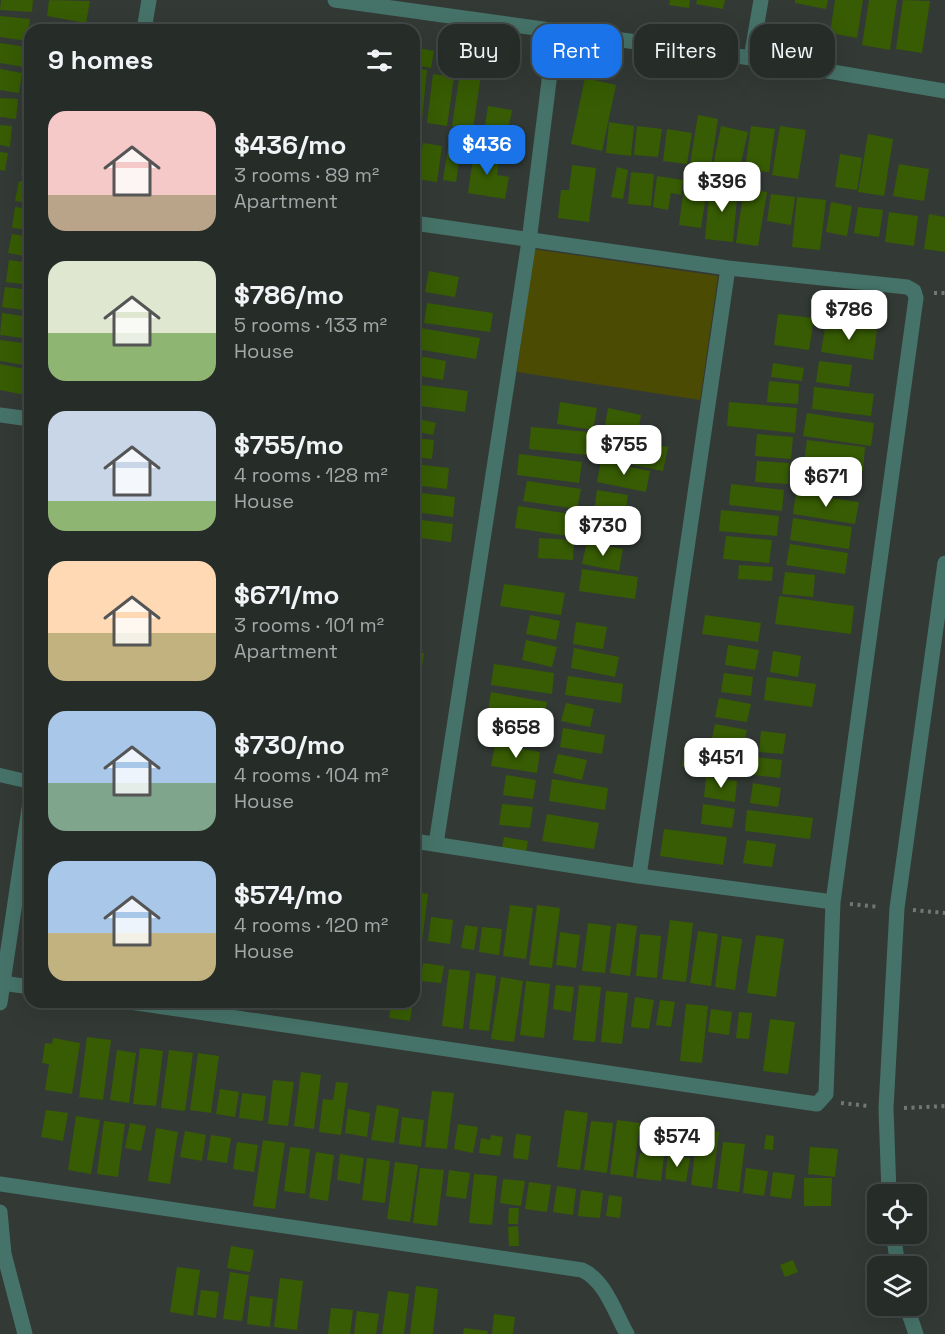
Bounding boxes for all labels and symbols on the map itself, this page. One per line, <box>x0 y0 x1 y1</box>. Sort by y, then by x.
pin: $436 <box>451 125 523 176</box>
pin: $396 <box>686 162 758 213</box>
pin: $786 <box>813 290 885 341</box>
pin: $755 <box>588 425 660 476</box>
pin: $671 <box>790 457 862 508</box>
pin: $730 <box>567 506 639 557</box>
pin: $658 <box>480 708 552 759</box>
pin: $451 <box>685 738 757 789</box>
pin: $574 <box>641 1117 713 1168</box>

